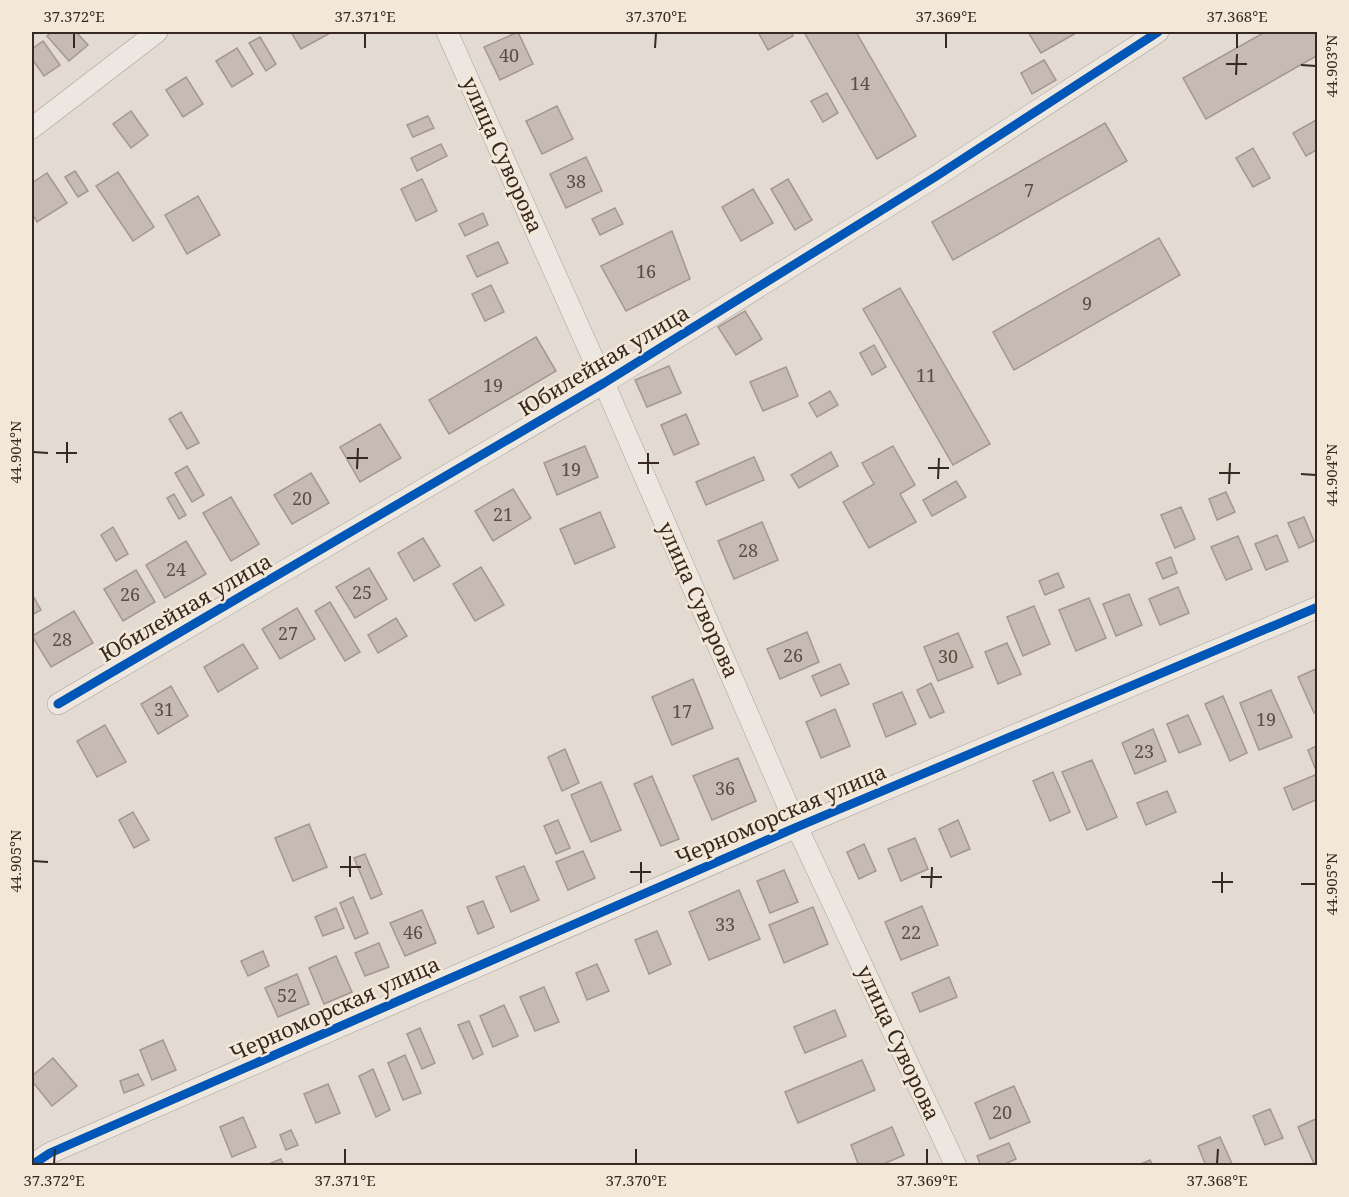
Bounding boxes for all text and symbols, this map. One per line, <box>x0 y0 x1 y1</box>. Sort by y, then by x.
text: 37.372°E <box>43 6 105 26</box>
text: 37.371°E <box>334 6 396 26</box>
text: 37.370°E <box>625 6 687 26</box>
text: 37.369°E <box>915 6 977 26</box>
text: 37.368°E <box>1206 6 1268 26</box>
text: 44.903°N <box>1321 34 1341 98</box>
house number: 40 <box>499 43 519 67</box>
house number: 14 <box>850 71 870 95</box>
street label: улица Суворова <box>456 72 550 237</box>
house number: 38 <box>566 169 586 193</box>
house number: 7 <box>1024 178 1034 202</box>
house number: 16 <box>636 259 656 283</box>
house number: 9 <box>1082 291 1092 315</box>
street label: Юбилейная улица <box>513 298 694 422</box>
house number: 11 <box>916 363 936 387</box>
house number: 19 <box>483 373 503 397</box>
text: 44.904°N <box>5 420 25 484</box>
text: 44.904°N <box>1321 443 1341 507</box>
house number: 19 <box>561 457 581 481</box>
house number: 20 <box>292 486 312 510</box>
house number: 21 <box>493 502 513 526</box>
street label: улица Суворова <box>652 517 746 682</box>
house number: 28 <box>738 538 758 562</box>
street label: Юбилейная улица <box>94 546 277 668</box>
house number: 24 <box>166 557 186 581</box>
house number: 25 <box>352 580 372 604</box>
house number: 26 <box>120 582 140 606</box>
house number: 27 <box>278 621 298 645</box>
house number: 28 <box>52 627 72 651</box>
house number: 26 <box>783 643 803 667</box>
house number: 30 <box>938 644 958 668</box>
house number: 31 <box>154 697 174 721</box>
house number: 17 <box>672 699 692 723</box>
house number: 19 <box>1256 707 1276 731</box>
house number: 23 <box>1134 739 1154 763</box>
street label: Черноморская улица <box>671 757 890 871</box>
house number: 36 <box>715 776 735 800</box>
text: 44.905°N <box>5 829 25 893</box>
text: 44.905°N <box>1321 852 1341 916</box>
house number: 33 <box>715 912 735 936</box>
house number: 46 <box>403 920 423 944</box>
house number: 22 <box>901 920 921 944</box>
street label: Черноморская улица <box>225 949 444 1067</box>
street label: улица Суворова <box>851 961 947 1125</box>
house number: 52 <box>277 983 297 1007</box>
house number: 20 <box>992 1100 1012 1124</box>
text: 37.372°E <box>23 1170 85 1190</box>
text: 37.371°E <box>314 1170 376 1190</box>
text: 37.370°E <box>605 1170 667 1190</box>
text: 37.369°E <box>896 1170 958 1190</box>
text: 37.368°E <box>1186 1170 1248 1190</box>

